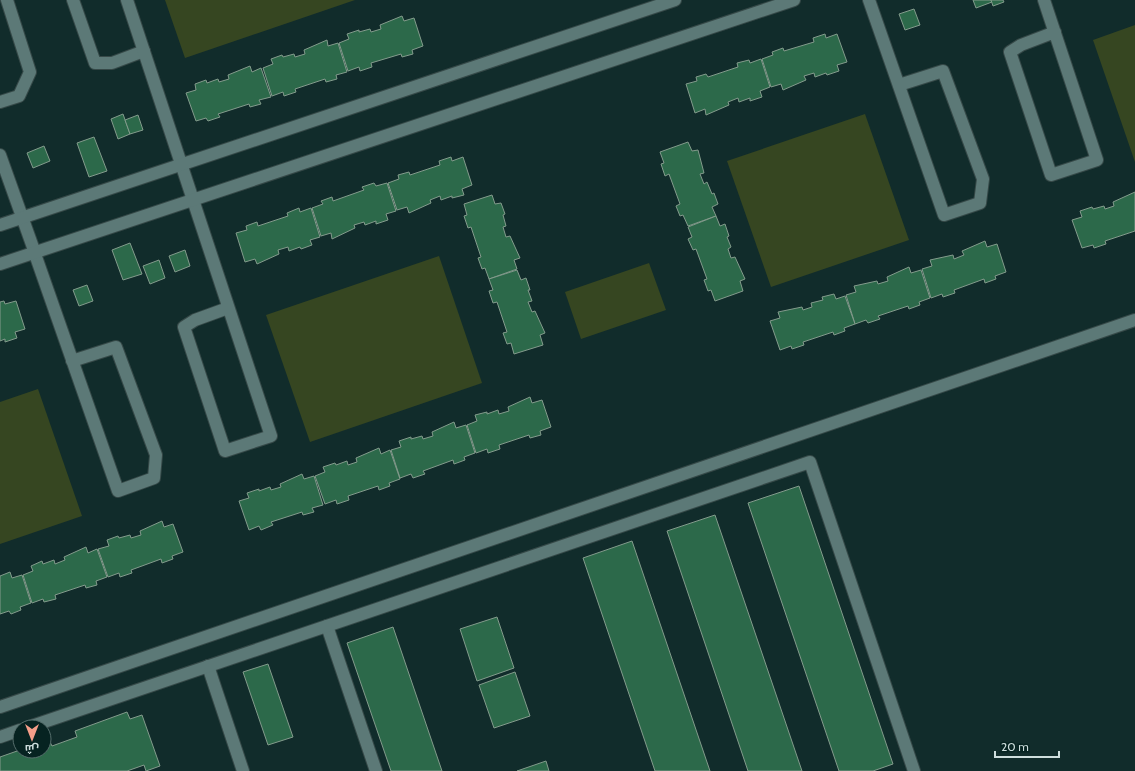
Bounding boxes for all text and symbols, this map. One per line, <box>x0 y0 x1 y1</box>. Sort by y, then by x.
north arrow <box>12 719 52 759</box>
scale bar <box>995 733 1059 759</box>
text: 20 m <box>1001 739 1029 754</box>
text: ش <box>25 742 39 756</box>

